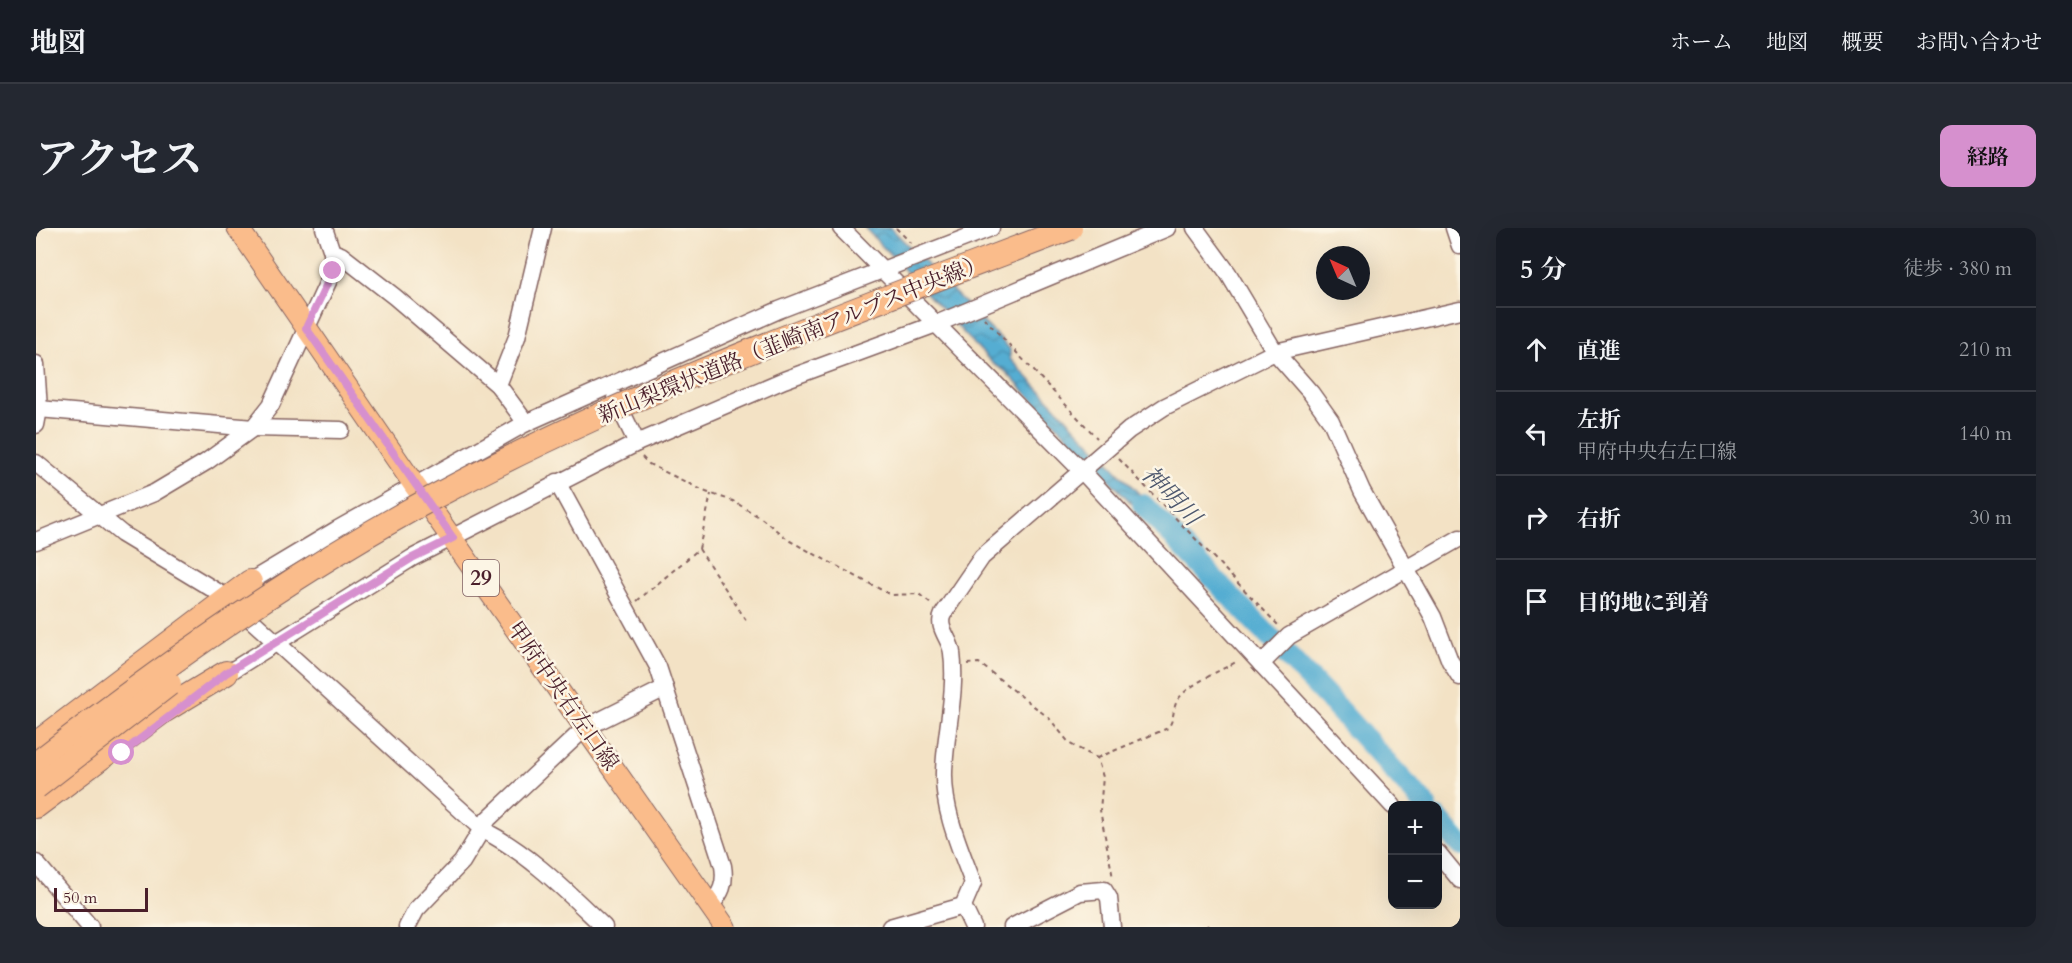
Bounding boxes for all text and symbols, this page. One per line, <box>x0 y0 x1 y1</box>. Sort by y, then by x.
text: 地図 <box>30 24 86 62</box>
text: ホーム <box>1670 28 1733 57</box>
text: 地図 <box>1766 28 1808 57</box>
text: 概要 <box>1841 28 1883 57</box>
text: お問い合わせ <box>1916 28 2042 57</box>
button: 経路 <box>1940 125 2036 187</box>
text: アクセス <box>36 131 203 188</box>
north arrow <box>1316 246 1370 300</box>
street label: 新山梨環状道路（韮崎南アルプス中央線） <box>593 247 991 431</box>
text: 5 分 <box>1520 252 1566 287</box>
text: 徒歩 · 380 m <box>1903 255 2012 282</box>
route end <box>319 257 345 283</box>
icon: ahead <box>1520 333 1553 366</box>
text: 直進 <box>1577 336 1621 366</box>
text: 210 m <box>1959 336 2012 363</box>
text: 左折 <box>1577 405 1621 435</box>
icon: left <box>1520 417 1553 450</box>
text: 140 m <box>1959 420 2012 447</box>
text: 甲府中央右左口線 <box>1577 438 1737 465</box>
water label: 神明川 <box>1134 459 1210 536</box>
icon: right <box>1520 501 1553 534</box>
text: 右折 <box>1577 504 1621 534</box>
text: 30 m <box>1969 504 2012 531</box>
road number: 29 <box>463 560 499 596</box>
icon: arrive <box>1520 585 1553 618</box>
text: 目的地に到着 <box>1577 588 1709 618</box>
street label: 甲府中央右左口線 <box>500 615 626 777</box>
route start <box>108 739 134 765</box>
map controls <box>1388 801 1442 909</box>
button: + <box>1388 801 1442 855</box>
button: − <box>1388 855 1442 909</box>
scale bar <box>54 885 148 912</box>
text: 50 m <box>63 887 97 909</box>

